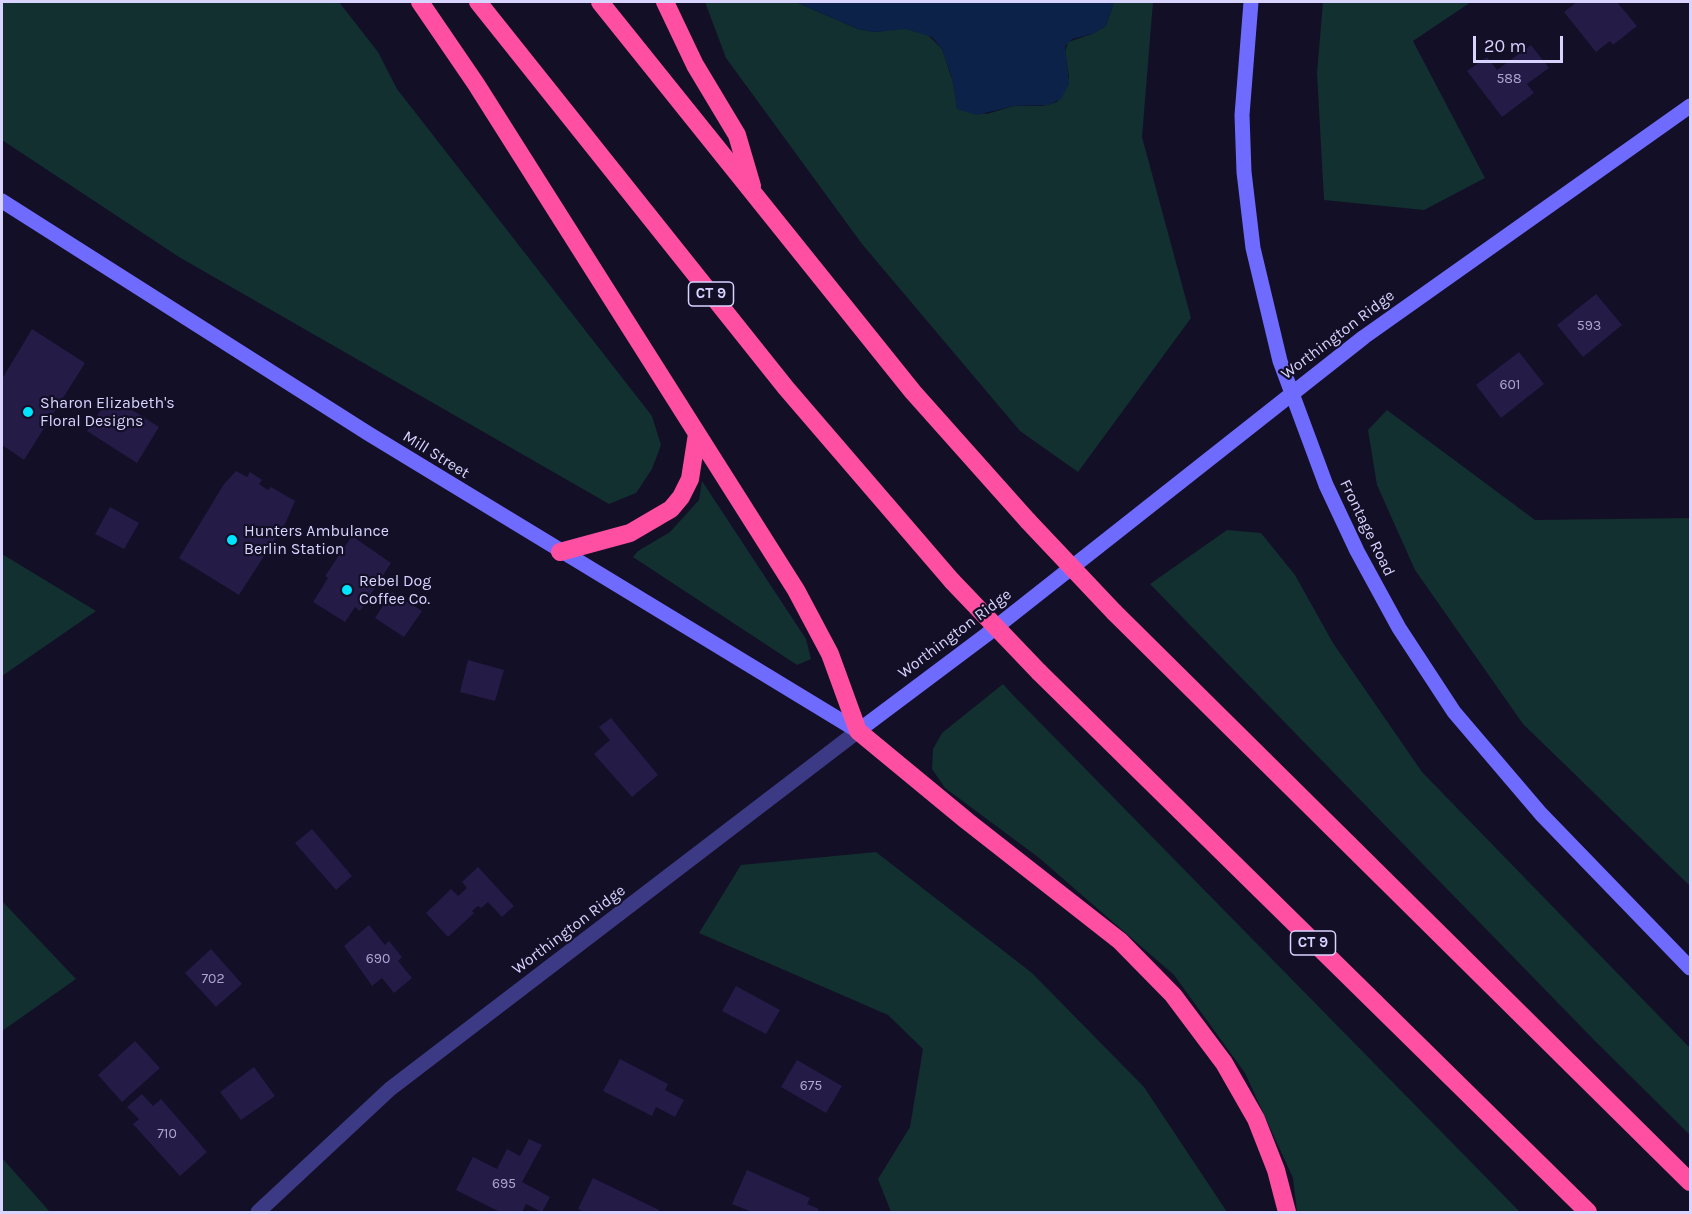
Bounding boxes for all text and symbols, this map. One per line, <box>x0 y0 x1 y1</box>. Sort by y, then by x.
scale bar <box>1476 24 1566 62</box>
text: 20 m <box>1484 35 1526 57</box>
house number: 588 <box>1496 71 1522 87</box>
road number: CT 9 <box>688 282 734 306</box>
street label: Worthington Ridge <box>1278 286 1398 384</box>
house number: 593 <box>1577 318 1601 334</box>
house number: 601 <box>1500 377 1520 393</box>
place label: Sharon Elizabeth's Floral Designs <box>40 393 175 431</box>
marker: Sharon Elizabeth's Floral Designs <box>21 405 35 419</box>
street label: Mill Street <box>399 427 473 483</box>
street label: Frontage Road <box>1335 476 1399 580</box>
place label: Hunters Ambulance Berlin Station <box>244 521 389 559</box>
marker: Hunters Ambulance Berlin Station <box>225 533 239 547</box>
place label: Rebel Dog Coffee Co. <box>359 571 431 609</box>
marker: Rebel Dog Coffee Co. <box>340 583 354 597</box>
street label: Worthington Ridge <box>895 585 1015 683</box>
street label: Worthington Ridge <box>509 881 629 979</box>
road number: CT 9 <box>1290 931 1336 955</box>
house number: 690 <box>366 951 390 967</box>
house number: 702 <box>202 971 224 987</box>
house number: 675 <box>800 1078 822 1094</box>
house number: 710 <box>157 1126 177 1142</box>
house number: 695 <box>492 1176 516 1192</box>

